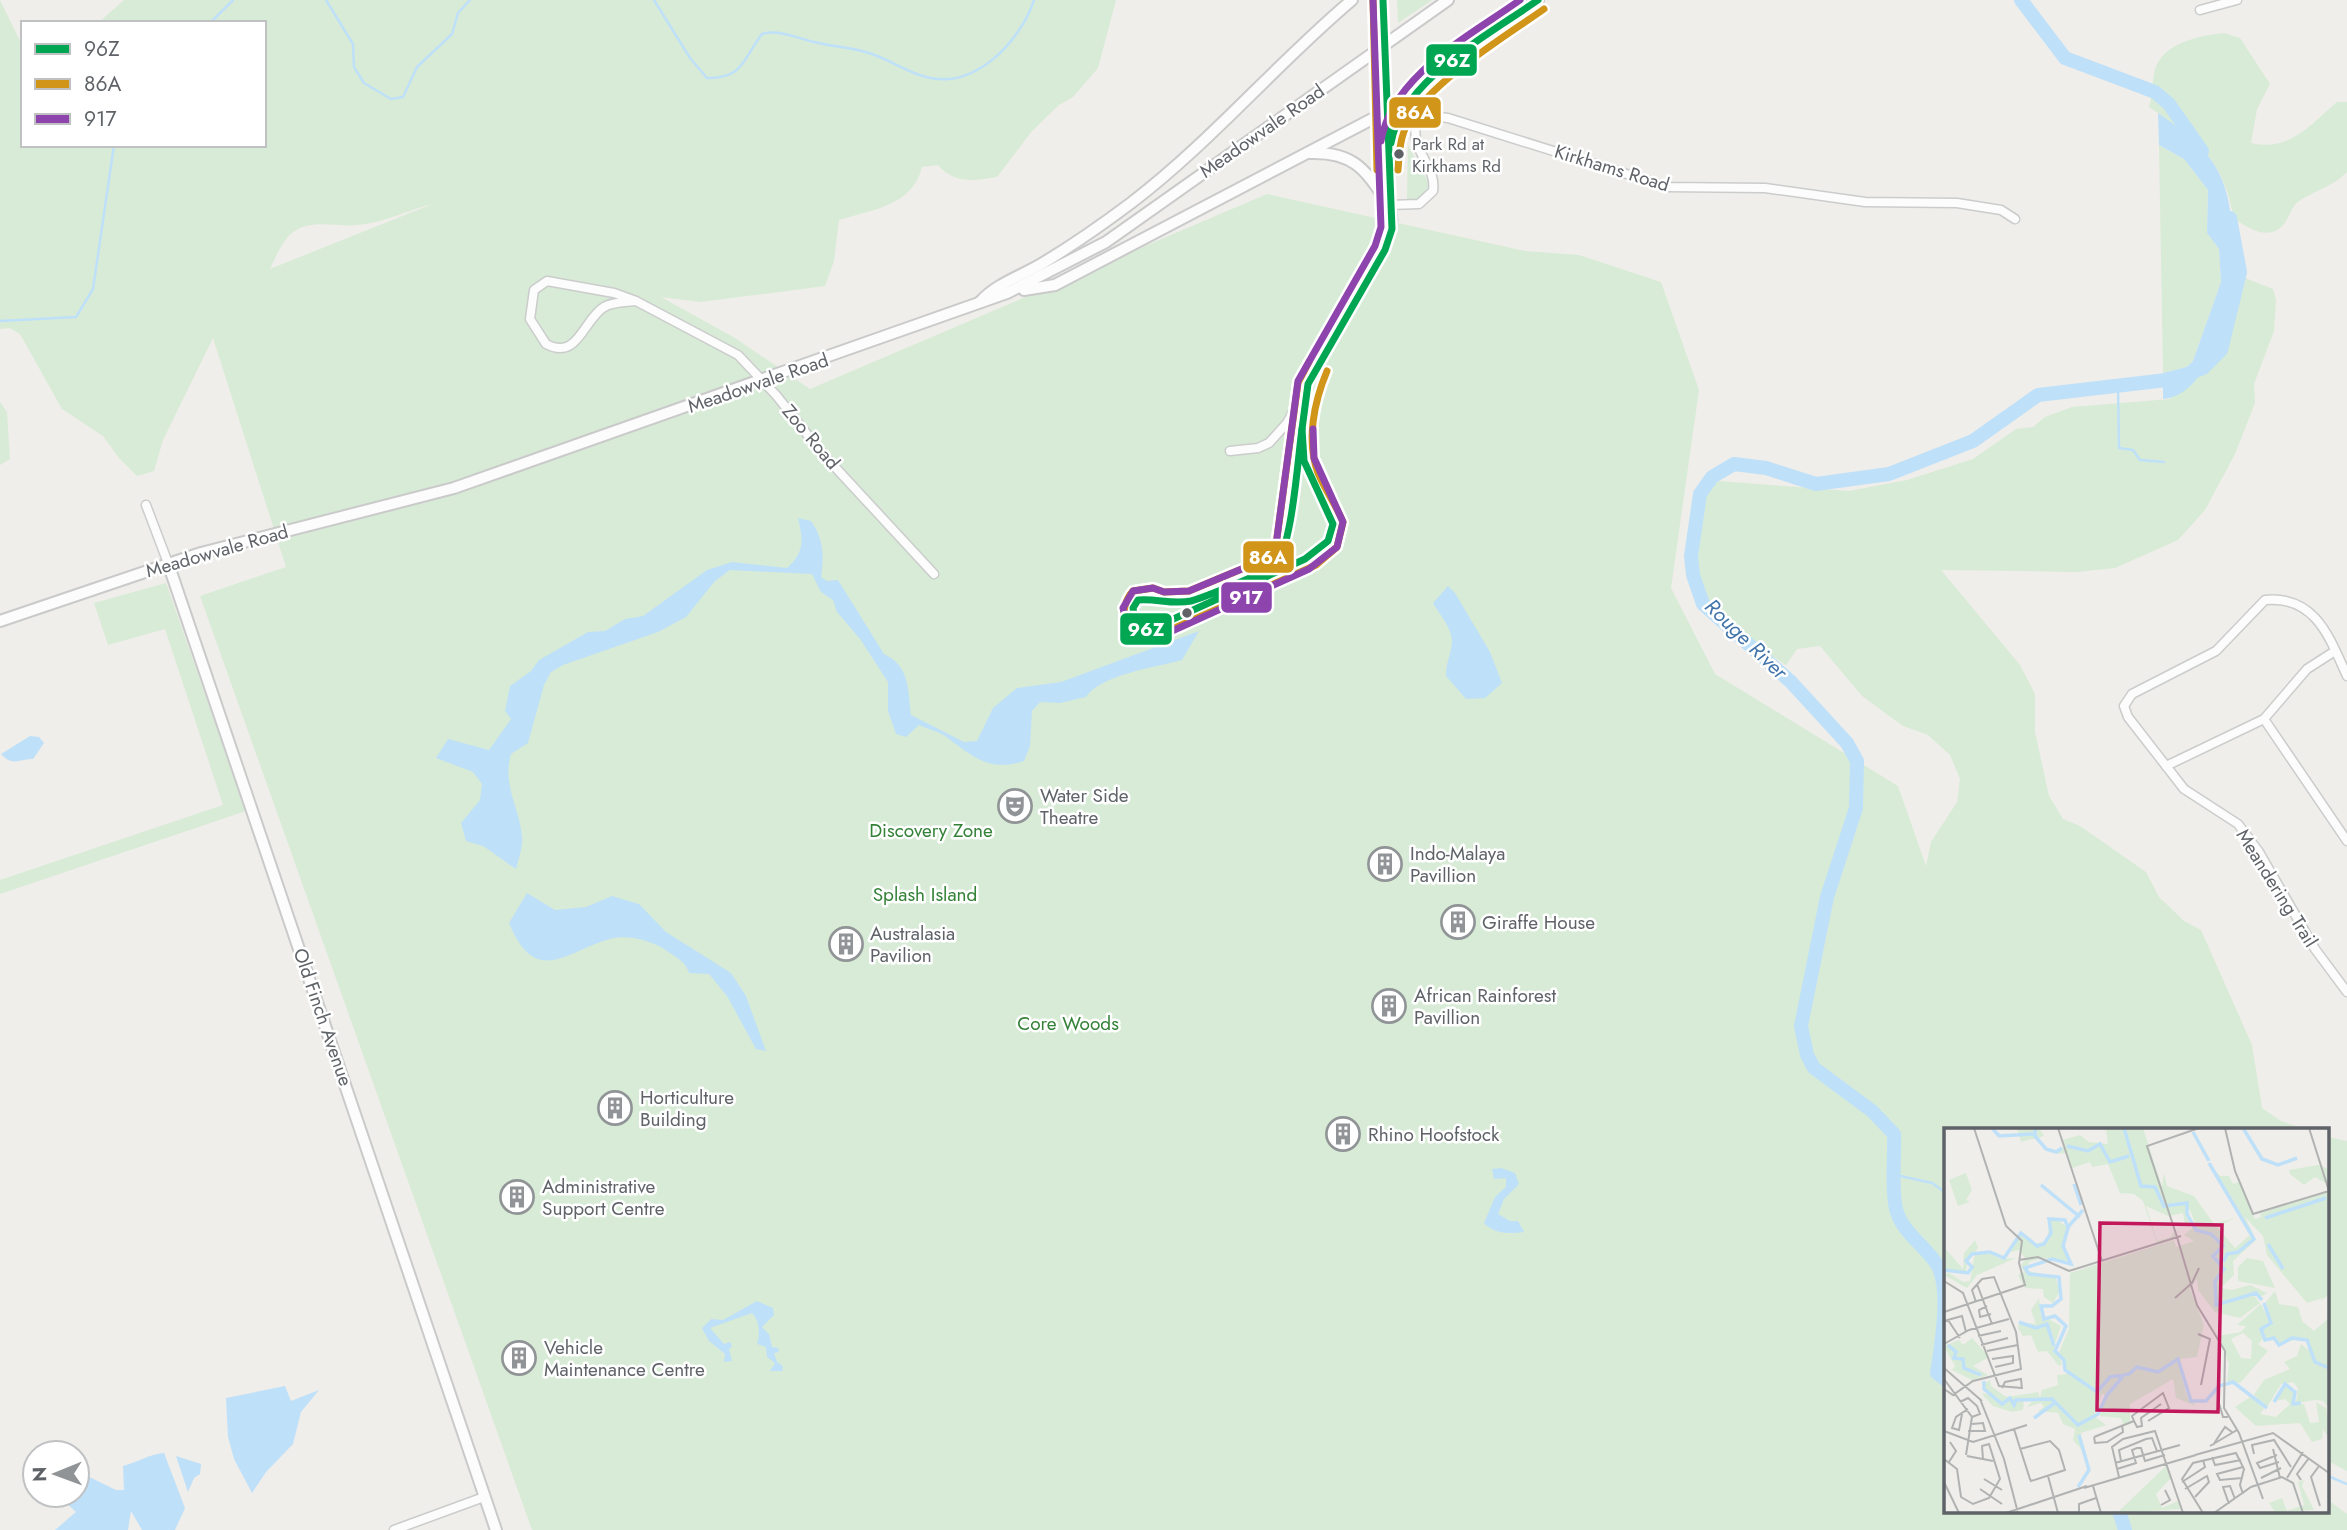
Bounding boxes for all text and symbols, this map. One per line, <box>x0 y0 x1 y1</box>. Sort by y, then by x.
legend <box>21 21 266 147</box>
text: 96Z <box>84 34 120 64</box>
line badge: 96Z <box>1425 43 1478 77</box>
text: 96Z <box>1433 47 1471 74</box>
text: 86A <box>84 69 122 99</box>
street label: Meadowvale Road <box>1194 78 1330 184</box>
line badge: 86A <box>1388 96 1442 129</box>
text: 86A <box>1396 99 1434 126</box>
text: 917 <box>84 104 117 134</box>
place label: Park Rd at Kirkhams Rd <box>1412 132 1501 178</box>
street label: Kirkhams Road <box>1551 138 1673 198</box>
marker: Park Rd at Kirkhams Rd <box>1392 147 1406 161</box>
street label: Meadowvale Road <box>684 346 832 420</box>
street label: Zoo Road <box>776 399 846 475</box>
street label: Meadowvale Road <box>143 518 291 584</box>
line badge: 86A <box>1242 540 1295 574</box>
text: 86A <box>1249 544 1287 571</box>
line badge: 917 <box>1220 581 1273 614</box>
text: 917 <box>1229 584 1263 611</box>
water label: Rouge River <box>1698 592 1795 687</box>
unlabelled marker <box>1180 606 1194 620</box>
line badge: 96Z <box>1119 612 1173 646</box>
text: 96Z <box>1127 616 1165 643</box>
place label: Water Side Theatre <box>1040 782 1129 831</box>
theatre icon: Water Side Theatre <box>996 787 1034 825</box>
park label: Discovery Zone <box>869 817 993 844</box>
street label: Meandering Trail <box>2230 824 2324 952</box>
place label: Indo-Malaya Pavillion <box>1410 840 1505 889</box>
building icon: Indo-Malaya Pavillion <box>1366 845 1404 883</box>
park label: Splash Island <box>873 881 977 908</box>
building icon: Giraffe House <box>1439 903 1477 941</box>
place label: Giraffe House <box>1482 909 1595 936</box>
place label: Australasia Pavilion <box>870 920 955 969</box>
building icon: Australasia Pavilion <box>827 925 865 963</box>
street label: Old Finch Avenue <box>287 944 359 1090</box>
place label: African Rainforest Pavillion <box>1414 982 1557 1031</box>
building icon: African Rainforest Pavillion <box>1370 987 1408 1025</box>
park label: Core Woods <box>1017 1010 1119 1037</box>
place label: Horticulture Building <box>640 1084 734 1133</box>
building icon: Horticulture Building <box>596 1089 634 1127</box>
building icon: Rhino Hoofstock <box>1324 1115 1362 1153</box>
place label: Rhino Hoofstock <box>1368 1121 1500 1148</box>
inset map <box>1944 1128 2330 1512</box>
place label: Administrative Support Centre <box>542 1173 665 1222</box>
building icon: Administrative Support Centre <box>498 1178 536 1216</box>
place label: Vehicle Maintenance Centre <box>544 1334 705 1383</box>
building icon: Vehicle Maintenance Centre <box>500 1339 538 1377</box>
north arrow <box>21 1439 91 1509</box>
text: N <box>26 1467 53 1482</box>

